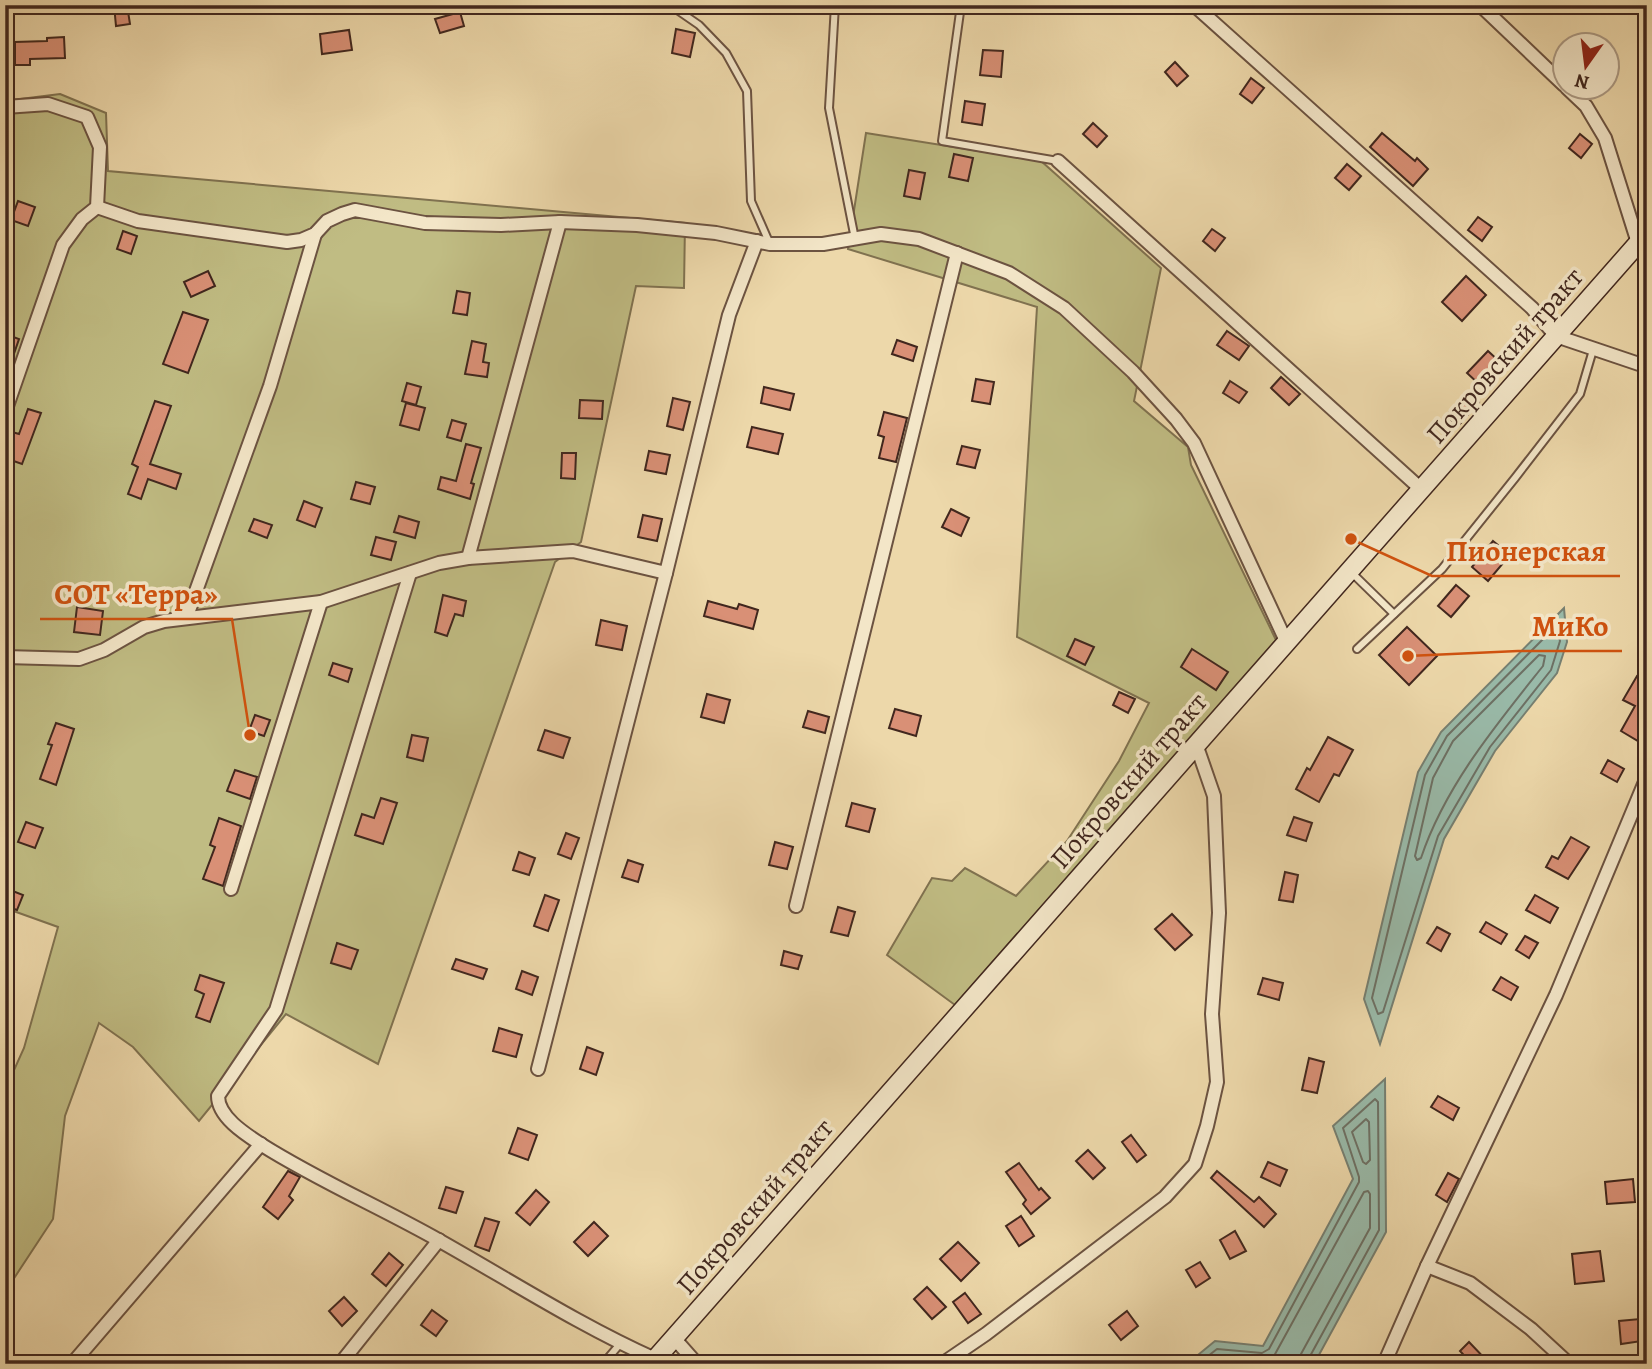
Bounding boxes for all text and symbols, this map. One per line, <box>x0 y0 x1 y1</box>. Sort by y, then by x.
north arrow <box>1550 32 1620 102</box>
text: N <box>1572 67 1592 96</box>
street label: Покровский тракт <box>1418 259 1592 452</box>
callout: Пионерская <box>1432 525 1620 576</box>
text: Пионерская <box>1446 531 1606 571</box>
callout: СОТ «Терра» <box>40 568 232 619</box>
text: СОТ «Терра» <box>54 574 218 614</box>
callout: МиКо <box>1518 600 1622 651</box>
text: МиКо <box>1532 606 1608 646</box>
street label: Покровский тракт <box>1042 684 1216 877</box>
street label: Покровский тракт <box>668 1110 842 1303</box>

